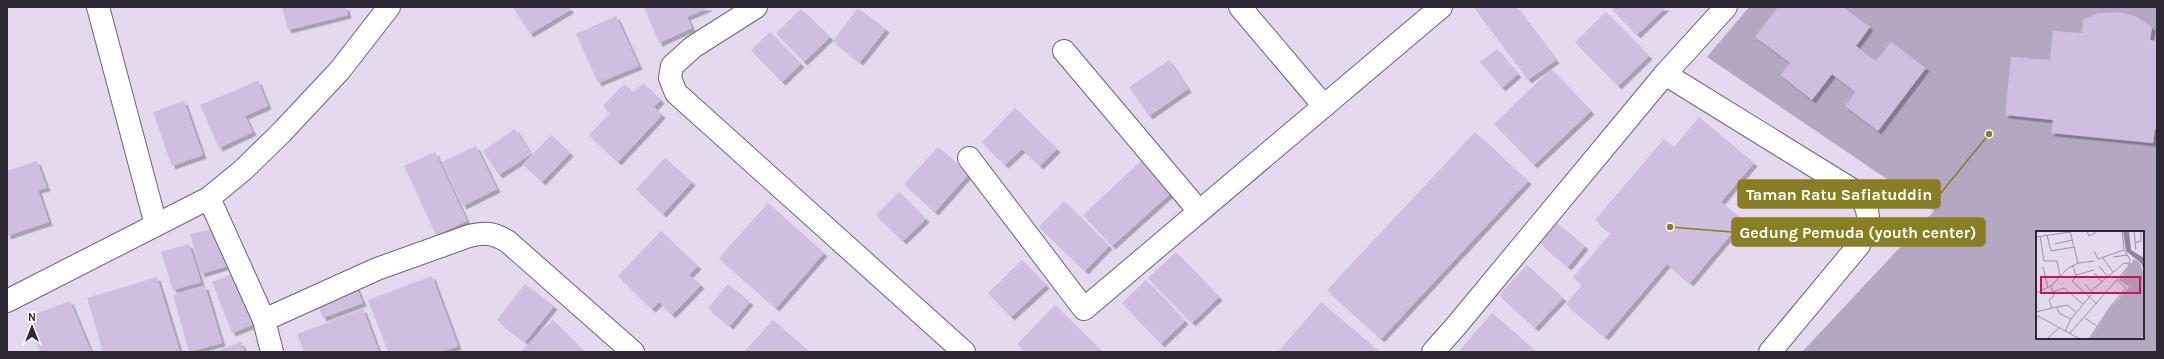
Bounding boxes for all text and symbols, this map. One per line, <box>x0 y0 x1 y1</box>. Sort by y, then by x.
callout: Taman Ratu Safiatuddin <box>1738 180 1940 208</box>
text: Taman Ratu Safiatuddin <box>1746 185 1932 204</box>
callout: Gedung Pemuda (youth center) <box>1732 218 1985 246</box>
text: Gedung Pemuda (youth center) <box>1740 223 1976 242</box>
inset map <box>2036 231 2144 339</box>
north arrow <box>12 307 52 347</box>
text: N <box>28 311 36 324</box>

